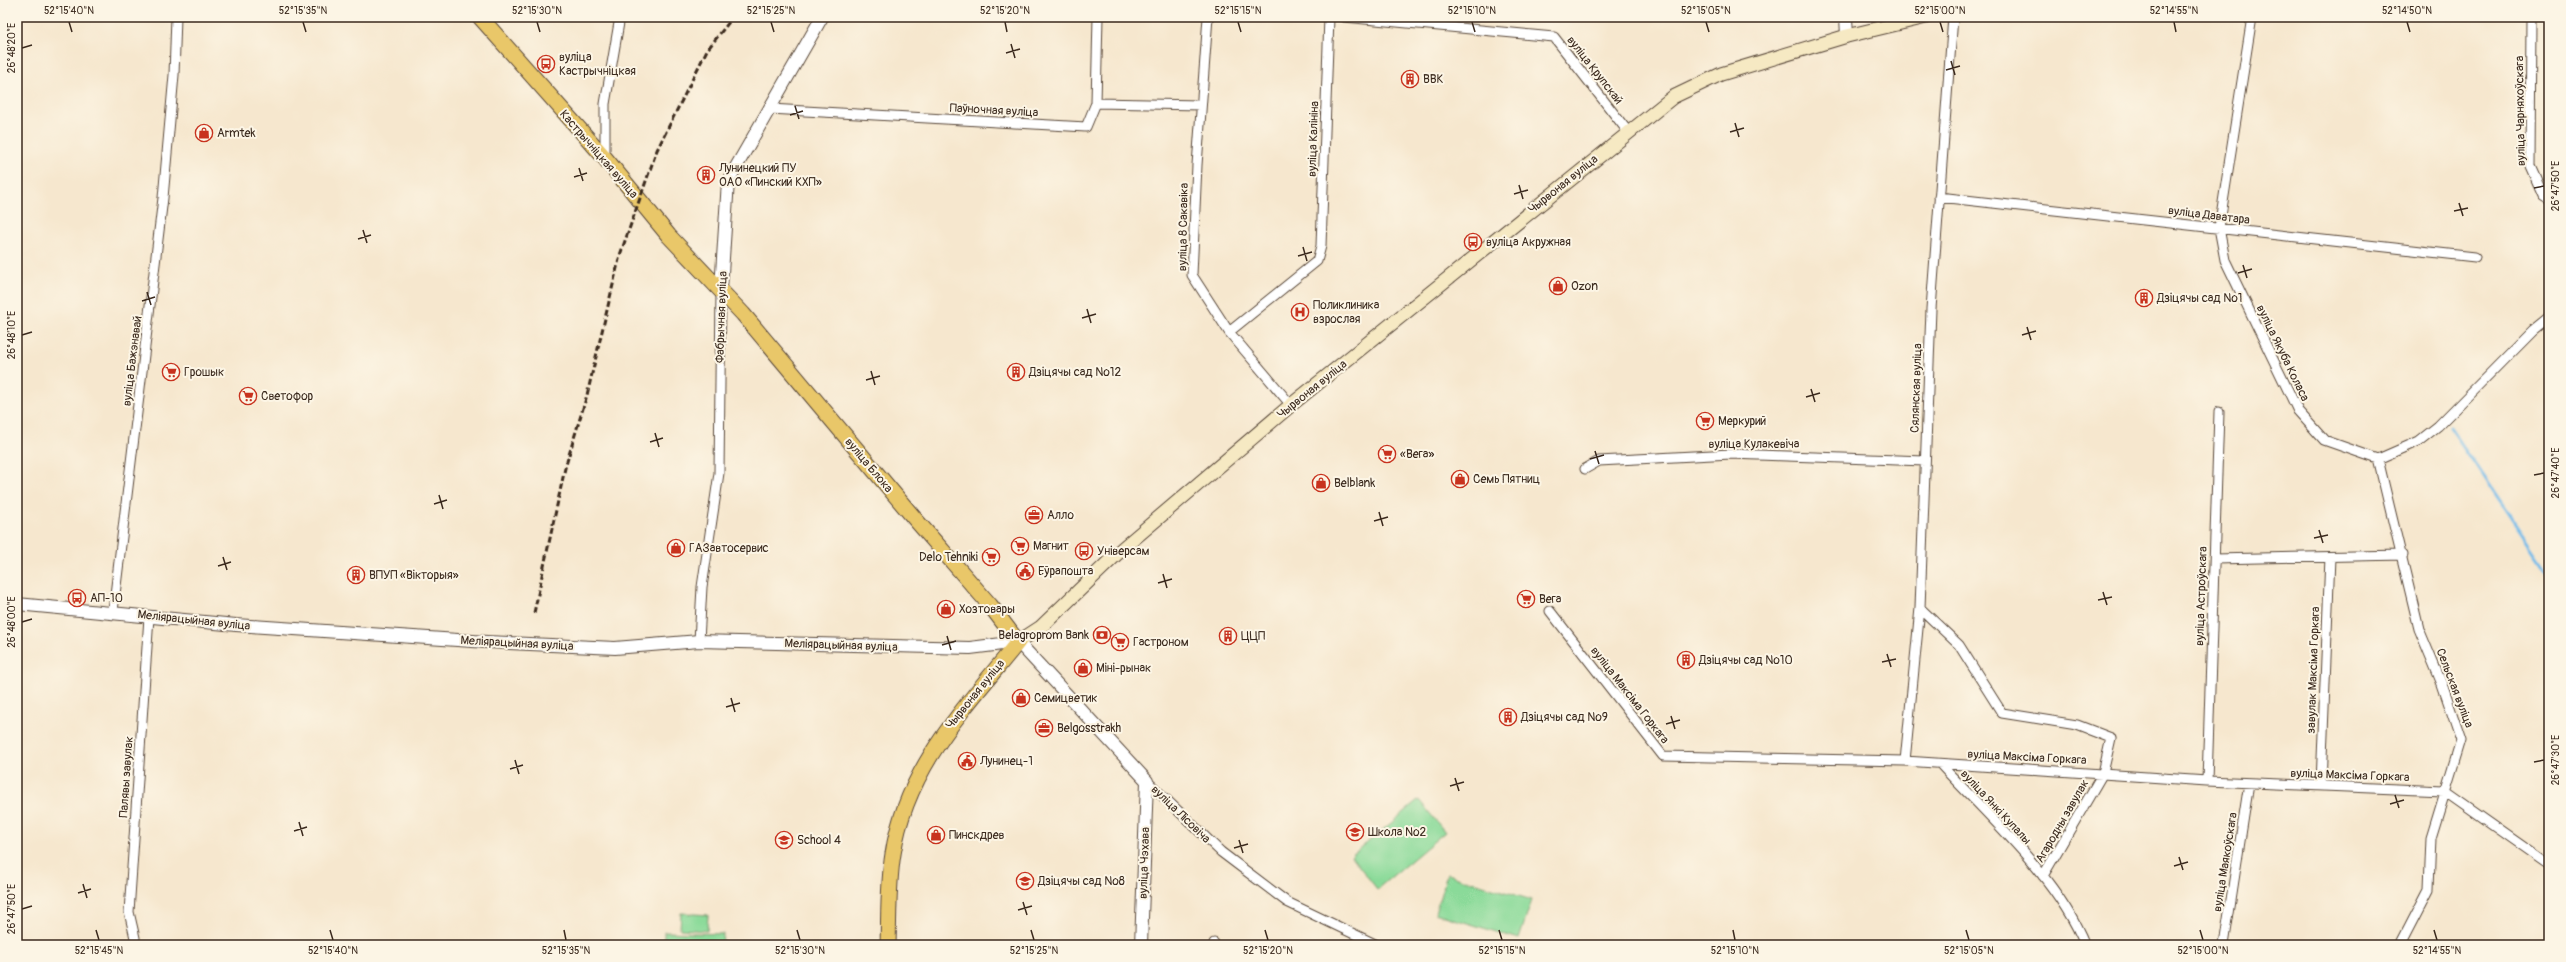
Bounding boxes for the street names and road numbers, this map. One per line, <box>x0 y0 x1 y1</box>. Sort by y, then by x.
street label: вуліца Крупскай <box>1563 33 1626 108</box>
street label: вуліца Чарняхоўскага <box>2512 55 2529 166</box>
street label: вуліца Калініна <box>1305 100 1322 177</box>
street label: Паўночная вуліца <box>949 101 1039 120</box>
street label: Кастрычніцкая вуліца <box>556 107 641 202</box>
street label: Чырвоная вуліца <box>1525 151 1602 217</box>
street label: вуліца 8 Сакавіка <box>1175 182 1192 271</box>
street label: вуліца Даватара <box>2167 203 2251 228</box>
street label: Фабрычная вуліца <box>712 270 731 363</box>
street label: вуліца Якуба Коласа <box>2253 303 2313 404</box>
street label: вуліца Бажэнавай <box>120 315 146 407</box>
street label: Сялянская вуліца <box>1907 343 1926 433</box>
street label: Чырвоная вуліца <box>1274 356 1351 422</box>
street label: вуліца Блока <box>841 435 896 496</box>
street label: вуліца Кулакевіча <box>1709 437 1800 452</box>
street label: вуліца Астроўскага <box>2192 546 2211 646</box>
street label: завулак Максіма Горкага <box>2304 606 2323 734</box>
street label: Меліярацыйная вуліца <box>137 607 251 634</box>
street label: Меліярацыйная вуліца <box>460 633 574 654</box>
street label: Меліярацыйная вуліца <box>784 636 898 655</box>
street label: вуліца Максіма Горкага <box>1587 644 1672 747</box>
street label: Сельская вуліца <box>2433 646 2477 730</box>
street label: Чырвоная вуліца <box>943 656 1008 732</box>
street label: Палявы завулак <box>116 736 137 818</box>
street label: вуліца Максіма Горкага <box>1967 747 2087 768</box>
street label: вуліца Максіма Горкага <box>2290 766 2410 785</box>
street label: вуліца Янкі Купалы <box>1957 767 2034 848</box>
street label: Агародны завулак <box>2033 777 2092 866</box>
street label: вуліца Лісовіча <box>1148 782 1214 847</box>
street label: вуліца Маякоўскага <box>2210 811 2241 913</box>
street label: вуліца Чэхава <box>1136 826 1153 899</box>

